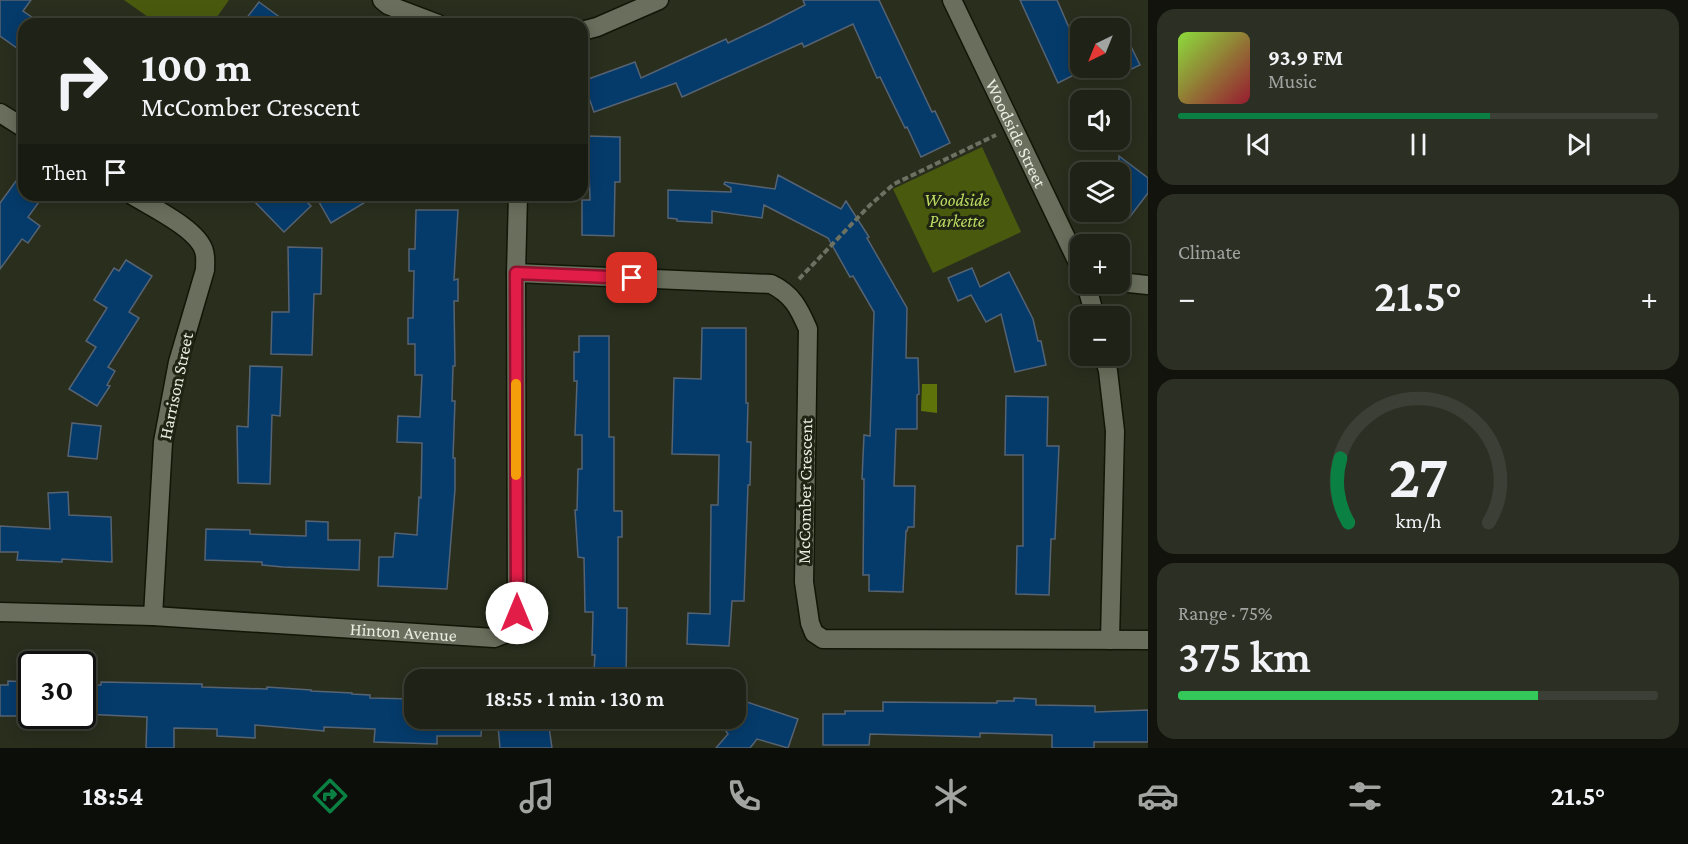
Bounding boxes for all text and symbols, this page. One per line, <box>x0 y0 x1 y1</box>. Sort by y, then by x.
north arrow <box>1070 18 1130 78</box>
map controls <box>1070 18 1130 366</box>
icon: right <box>42 42 120 120</box>
text: 100 m <box>141 43 251 90</box>
text: 93.9 FM <box>1268 45 1343 70</box>
text: Music <box>1268 70 1317 92</box>
street label: Woodside Street <box>981 76 1051 192</box>
button: sound <box>1070 90 1130 150</box>
text: McComber Crescent <box>141 92 360 122</box>
icon: previous <box>1242 128 1275 161</box>
icon: pause <box>1402 128 1435 161</box>
icon: next <box>1562 128 1595 161</box>
icon: arrive <box>99 156 132 189</box>
text: Then <box>42 160 87 185</box>
button: layers <box>1070 162 1130 222</box>
park label: Woodside Parkette <box>924 190 990 231</box>
button: + <box>1070 234 1130 294</box>
text: Climate <box>1178 241 1241 263</box>
pin <box>606 252 657 303</box>
icon: arrive <box>615 261 648 294</box>
text: 21.5° <box>1374 271 1462 321</box>
text: − <box>1178 279 1195 316</box>
text: + <box>1641 279 1658 316</box>
button: − <box>1070 306 1130 366</box>
street label: Harrison Street <box>155 330 197 441</box>
street label: McComber Crescent <box>794 417 816 564</box>
text: 27 <box>1388 442 1448 511</box>
text: km/h <box>1395 510 1442 534</box>
position arrow <box>485 581 549 645</box>
text: Range · 75% <box>1178 602 1273 624</box>
street label: Hinton Avenue <box>349 619 458 646</box>
text: 375 km <box>1178 632 1311 682</box>
speed limit sign: 30 <box>18 651 96 729</box>
text: 18:55 · 1 min · 130 m <box>486 686 664 711</box>
icon: directions <box>309 775 351 817</box>
icon: music <box>516 775 558 817</box>
icon: phone <box>723 775 765 817</box>
icon: climate <box>930 775 972 817</box>
icon: car <box>1137 775 1179 817</box>
icon: filters <box>1344 775 1386 817</box>
text: 18:54 <box>83 781 144 811</box>
text: 21.5° <box>1551 781 1605 811</box>

